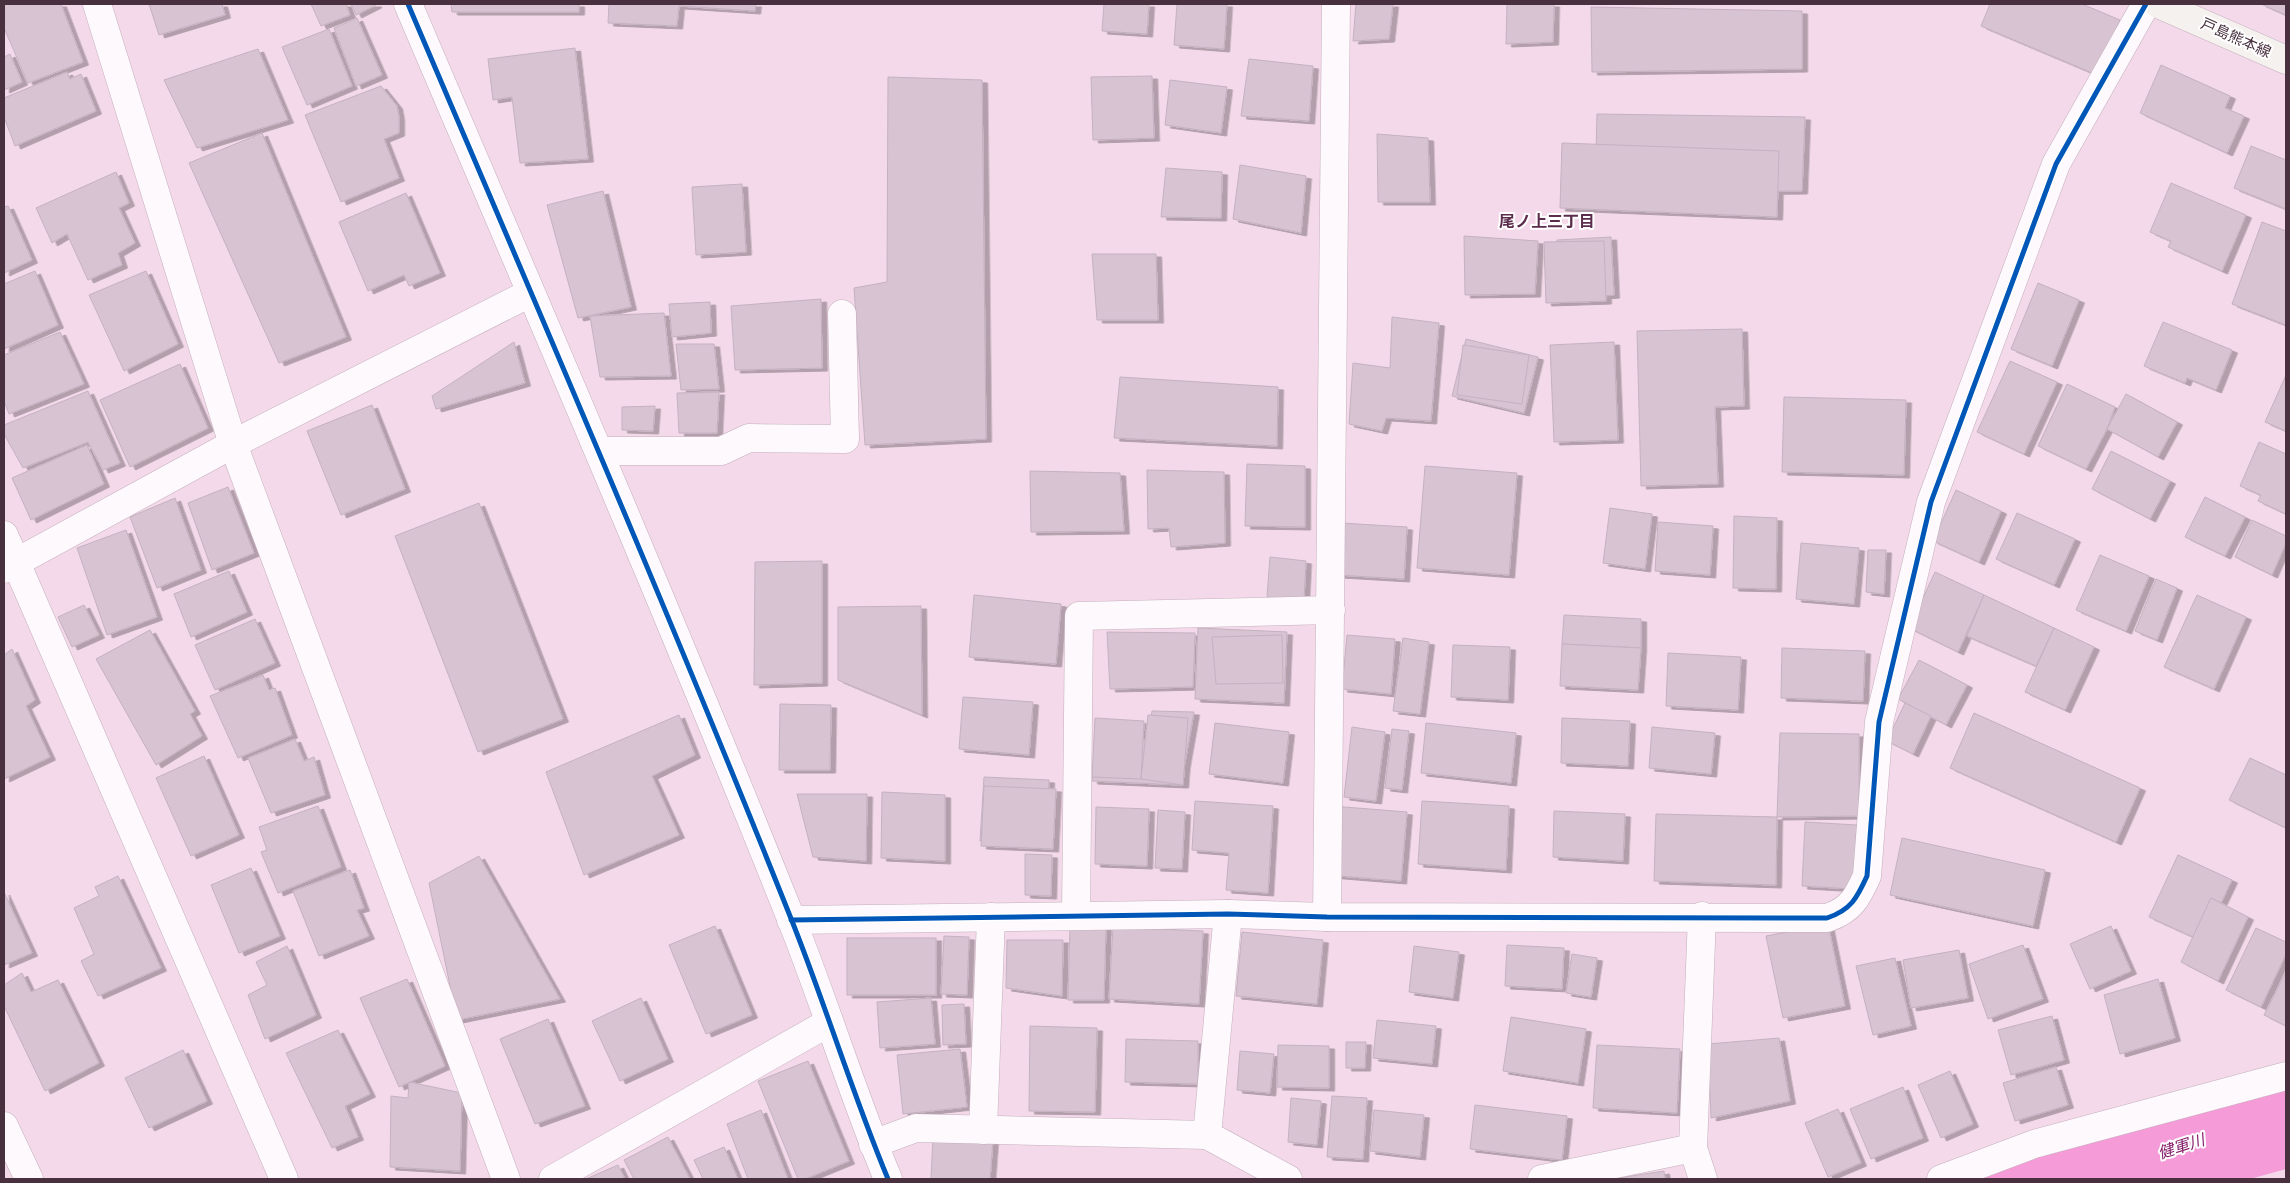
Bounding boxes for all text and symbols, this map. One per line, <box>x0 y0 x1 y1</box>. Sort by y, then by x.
street label: 戸島熊本線 <box>2198 14 2274 61</box>
district label: 尾ノ上三丁目 <box>1499 211 1595 231</box>
water label: 健軍川 <box>2155 1128 2209 1163</box>

